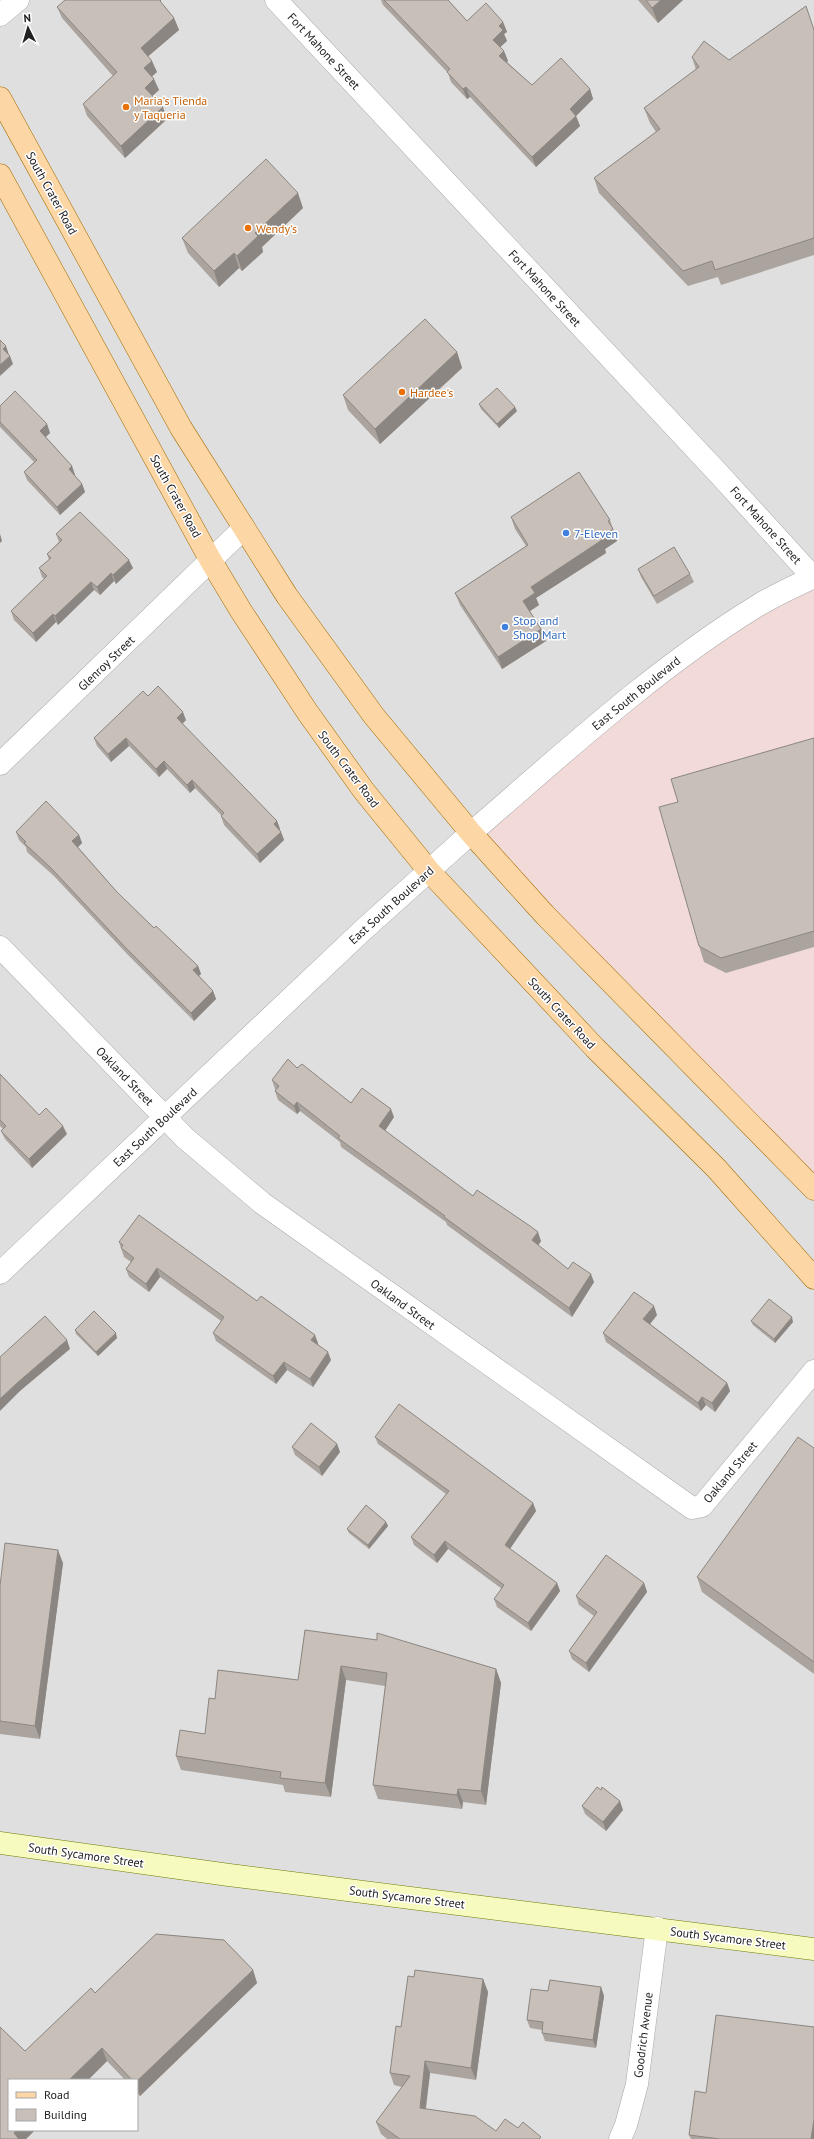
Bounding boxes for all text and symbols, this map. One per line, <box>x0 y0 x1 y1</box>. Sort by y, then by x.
north arrow <box>8 8 48 48</box>
street label: Fort Mahone Street <box>285 10 363 92</box>
text: N <box>23 11 31 25</box>
place label: Maria's Tienda y Taqueria <box>134 93 207 122</box>
marker: Maria's Tienda y Taqueria <box>121 102 131 112</box>
street label: South Crater Road <box>23 149 81 237</box>
place label: Wendy's <box>256 221 297 236</box>
marker: Wendy's <box>243 223 253 233</box>
street label: Fort Mahone Street <box>506 247 584 329</box>
place label: Hardee's <box>410 385 453 400</box>
marker: Hardee's <box>397 387 407 397</box>
street label: South Crater Road <box>147 452 205 540</box>
street label: Fort Mahone Street <box>727 483 805 567</box>
place label: 7-Eleven <box>574 526 618 541</box>
marker: 7-Eleven <box>561 528 571 538</box>
place label: Stop and Shop Mart <box>513 613 566 642</box>
marker: Stop and Shop Mart <box>500 622 510 632</box>
street label: Glenroy Street <box>75 632 137 694</box>
street label: East South Boulevard <box>589 653 683 733</box>
street label: South Crater Road <box>315 728 383 810</box>
street label: East South Boulevard <box>345 863 437 947</box>
street label: South Crater Road <box>525 974 599 1052</box>
street label: Oakland Street <box>93 1043 157 1109</box>
street label: East South Boulevard <box>110 1084 200 1170</box>
street label: Oakland Street <box>368 1276 438 1332</box>
street label: Oakland Street <box>700 1438 760 1506</box>
street label: South Sycamore Street <box>27 1839 145 1871</box>
street label: South Sycamore Street <box>348 1882 466 1912</box>
street label: South Sycamore Street <box>669 1923 787 1953</box>
street label: Goodrich Avenue <box>630 1991 656 2079</box>
legend <box>8 2079 138 2131</box>
text: Road <box>44 2087 69 2102</box>
text: Building <box>44 2107 87 2122</box>

